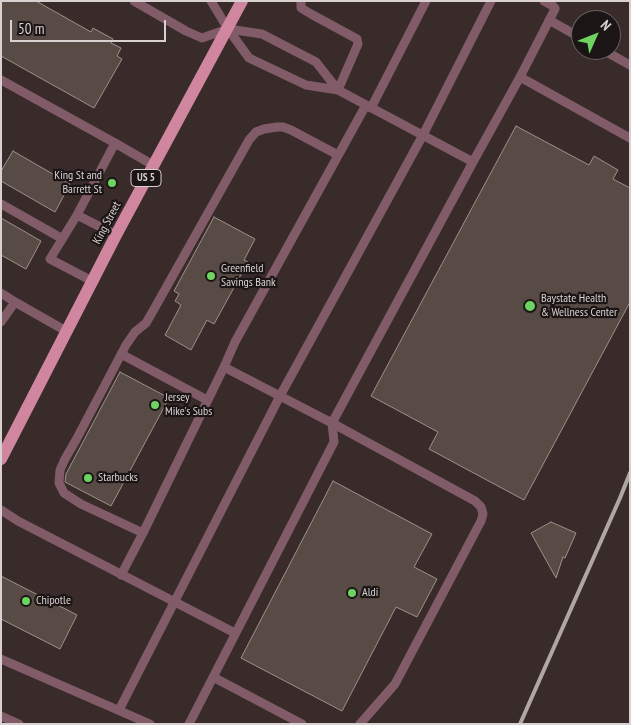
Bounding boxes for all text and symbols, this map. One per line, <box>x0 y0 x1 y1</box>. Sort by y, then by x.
scale bar <box>12 10 169 42</box>
north arrow <box>571 10 621 60</box>
text: N <box>597 16 615 34</box>
text: 50 m <box>18 19 44 38</box>
place label: King St and Barrett St <box>54 169 102 197</box>
road number: US 5 <box>131 170 161 187</box>
marker: King St and Barrett St <box>106 177 118 189</box>
street label: King Street <box>90 199 124 247</box>
place label: Greenfield Savings Bank <box>221 262 276 290</box>
marker: Greenfield Savings Bank <box>205 270 217 282</box>
place label: Baystate Health & Wellness Center <box>541 292 617 320</box>
marker: Baystate Health & Wellness Center <box>523 299 537 313</box>
place label: Jersey Mike's Subs <box>165 391 212 419</box>
marker: Jersey Mike's Subs <box>149 399 161 411</box>
place label: Starbucks <box>98 471 138 485</box>
marker: Starbucks <box>82 472 94 484</box>
place label: Aldi <box>362 586 378 600</box>
marker: Aldi <box>346 587 358 599</box>
place label: Chipotle <box>36 594 71 608</box>
marker: Chipotle <box>20 595 32 607</box>

